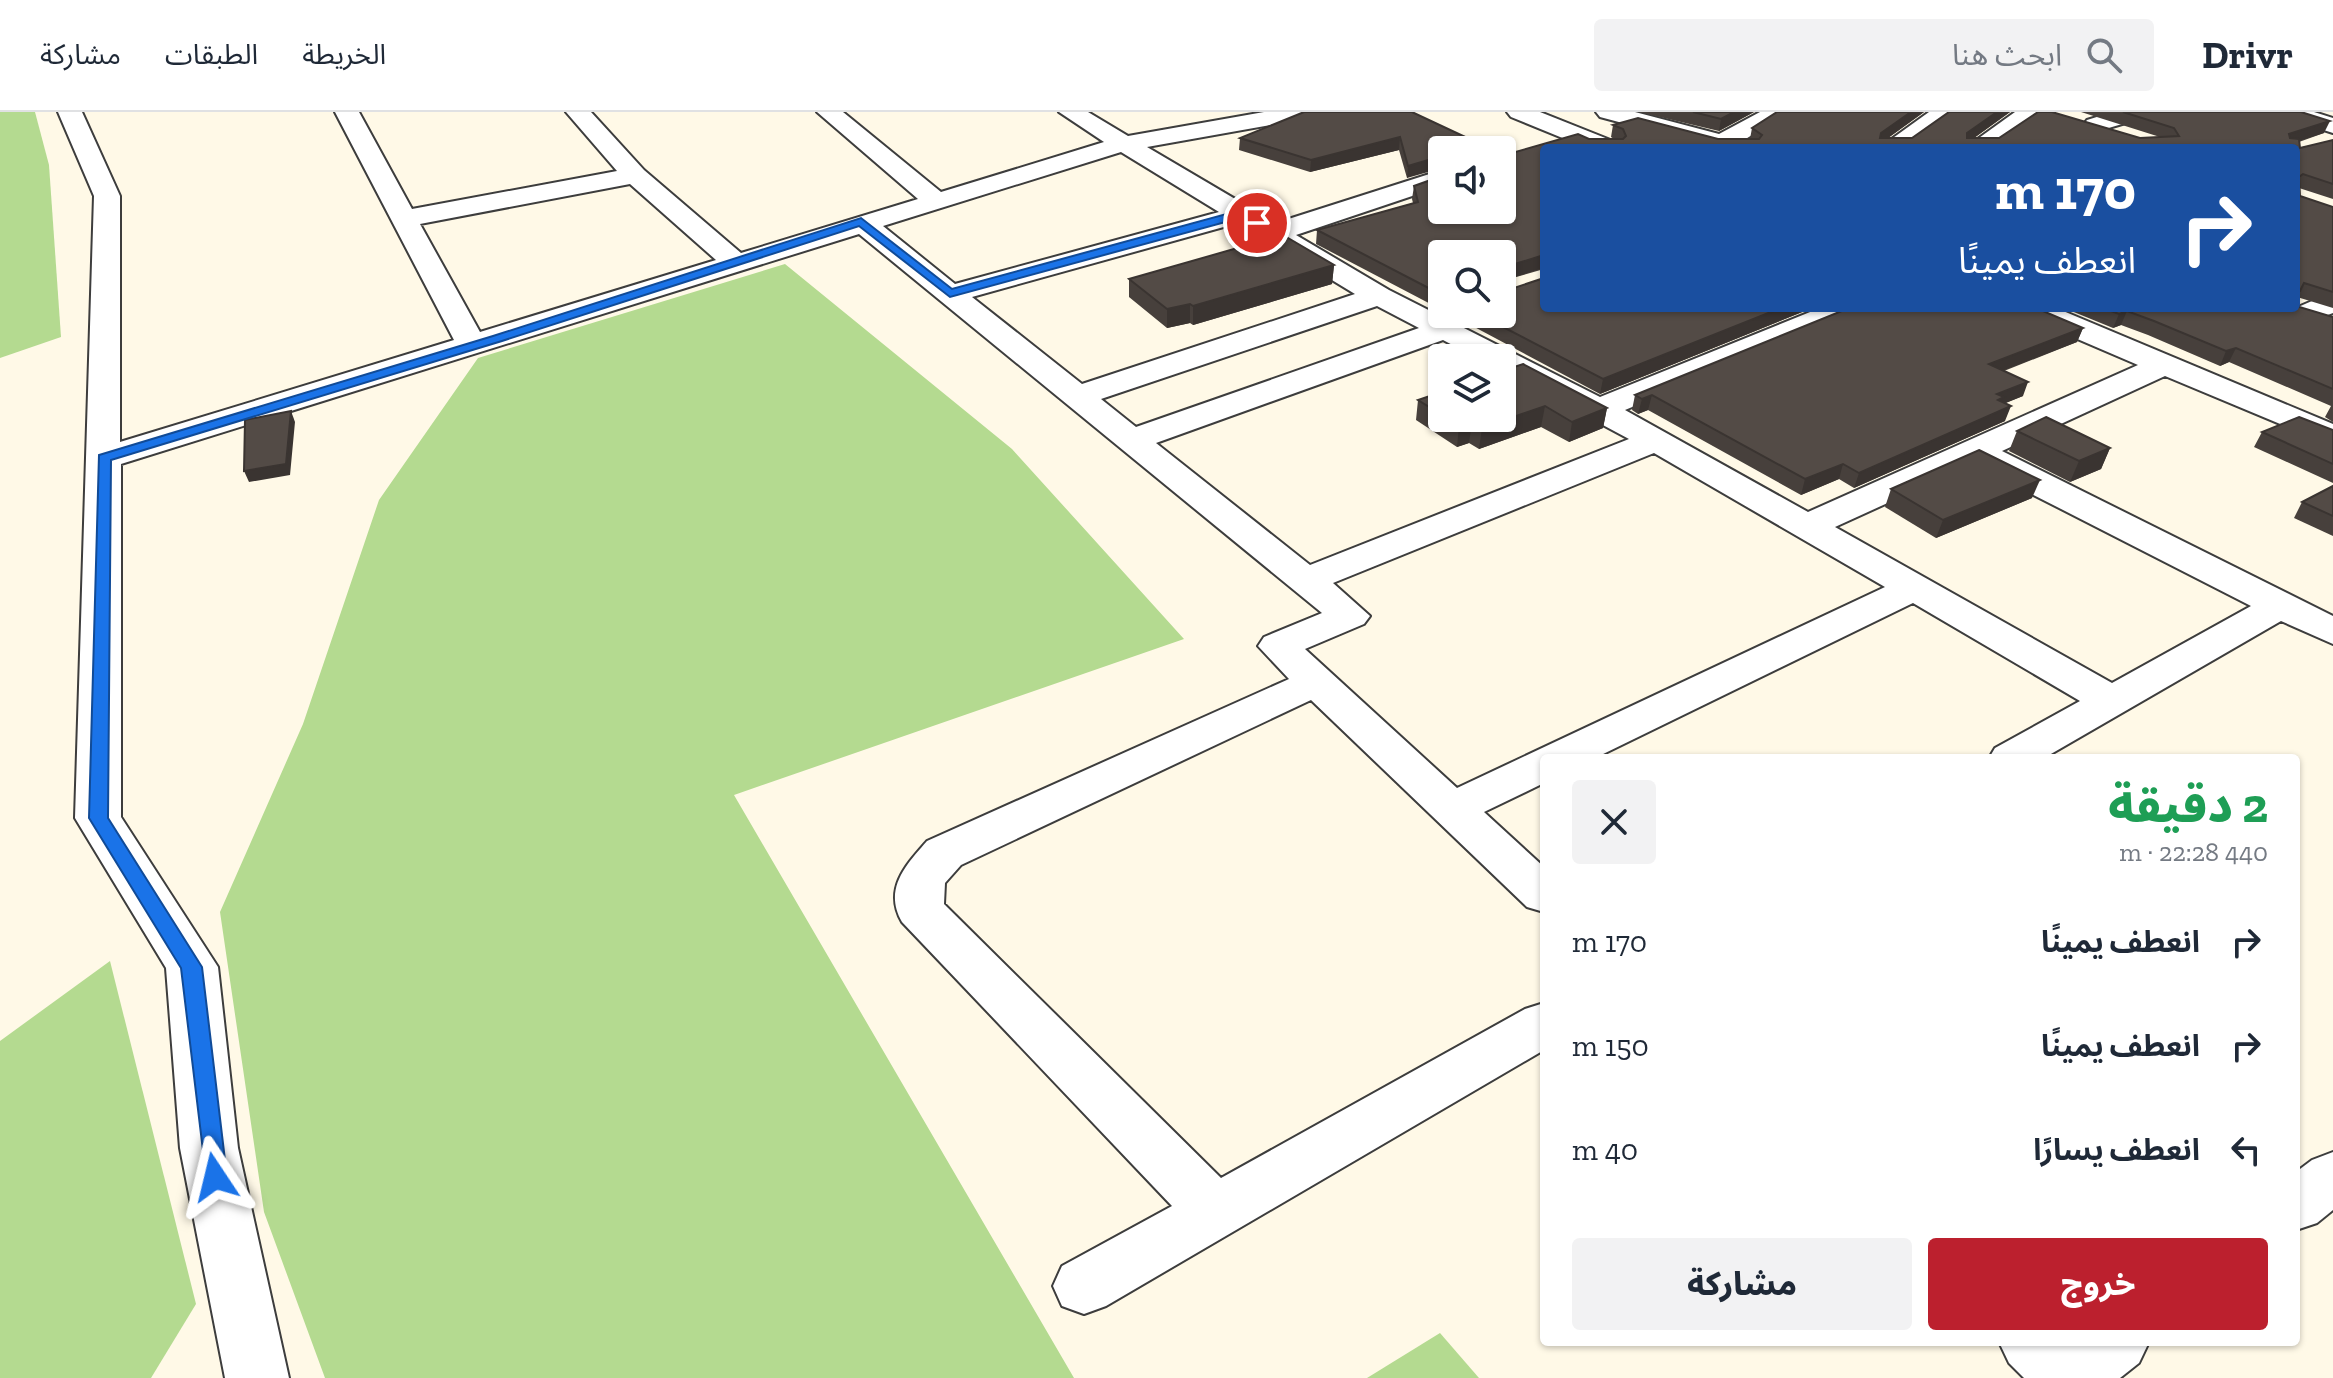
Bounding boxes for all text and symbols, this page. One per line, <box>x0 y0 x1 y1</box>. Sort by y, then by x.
search box <box>1594 19 2154 91</box>
text: Drivr <box>2202 32 2293 78</box>
icon: search <box>2082 33 2126 77</box>
text: ابحث هنا <box>1952 37 2062 73</box>
text: مشاركة <box>40 38 121 71</box>
text: الطبقات <box>165 38 258 71</box>
text: الخريطة <box>302 38 386 71</box>
map controls <box>1428 136 1516 432</box>
button: sound <box>1428 136 1516 224</box>
text: 170 m <box>1995 156 2136 223</box>
icon: right <box>2164 176 2268 280</box>
pin <box>1223 189 1291 257</box>
icon: arrive <box>1235 201 1279 245</box>
text: انعطف يمينًا <box>1958 239 2136 282</box>
button: search <box>1428 240 1516 328</box>
button: layers <box>1428 344 1516 432</box>
text: 2 دقيقة <box>2108 777 2268 834</box>
button: close <box>1572 780 1656 864</box>
text: 440 m · 22:28 <box>2119 836 2268 868</box>
icon: right <box>2224 920 2268 964</box>
text: 170 m <box>1572 924 1647 960</box>
text: انعطف يمينًا <box>2041 924 2200 960</box>
icon: right <box>2224 1024 2268 1068</box>
text: 150 m <box>1572 1028 1649 1064</box>
text: انعطف يمينًا <box>2041 1028 2200 1064</box>
icon: left <box>2224 1128 2268 1172</box>
text: 40 m <box>1572 1132 1638 1168</box>
text: انعطف يسارًا <box>2033 1132 2200 1168</box>
position arrow <box>173 1135 257 1219</box>
button: مشاركة <box>1572 1238 1912 1330</box>
button: خروج <box>1928 1238 2268 1330</box>

